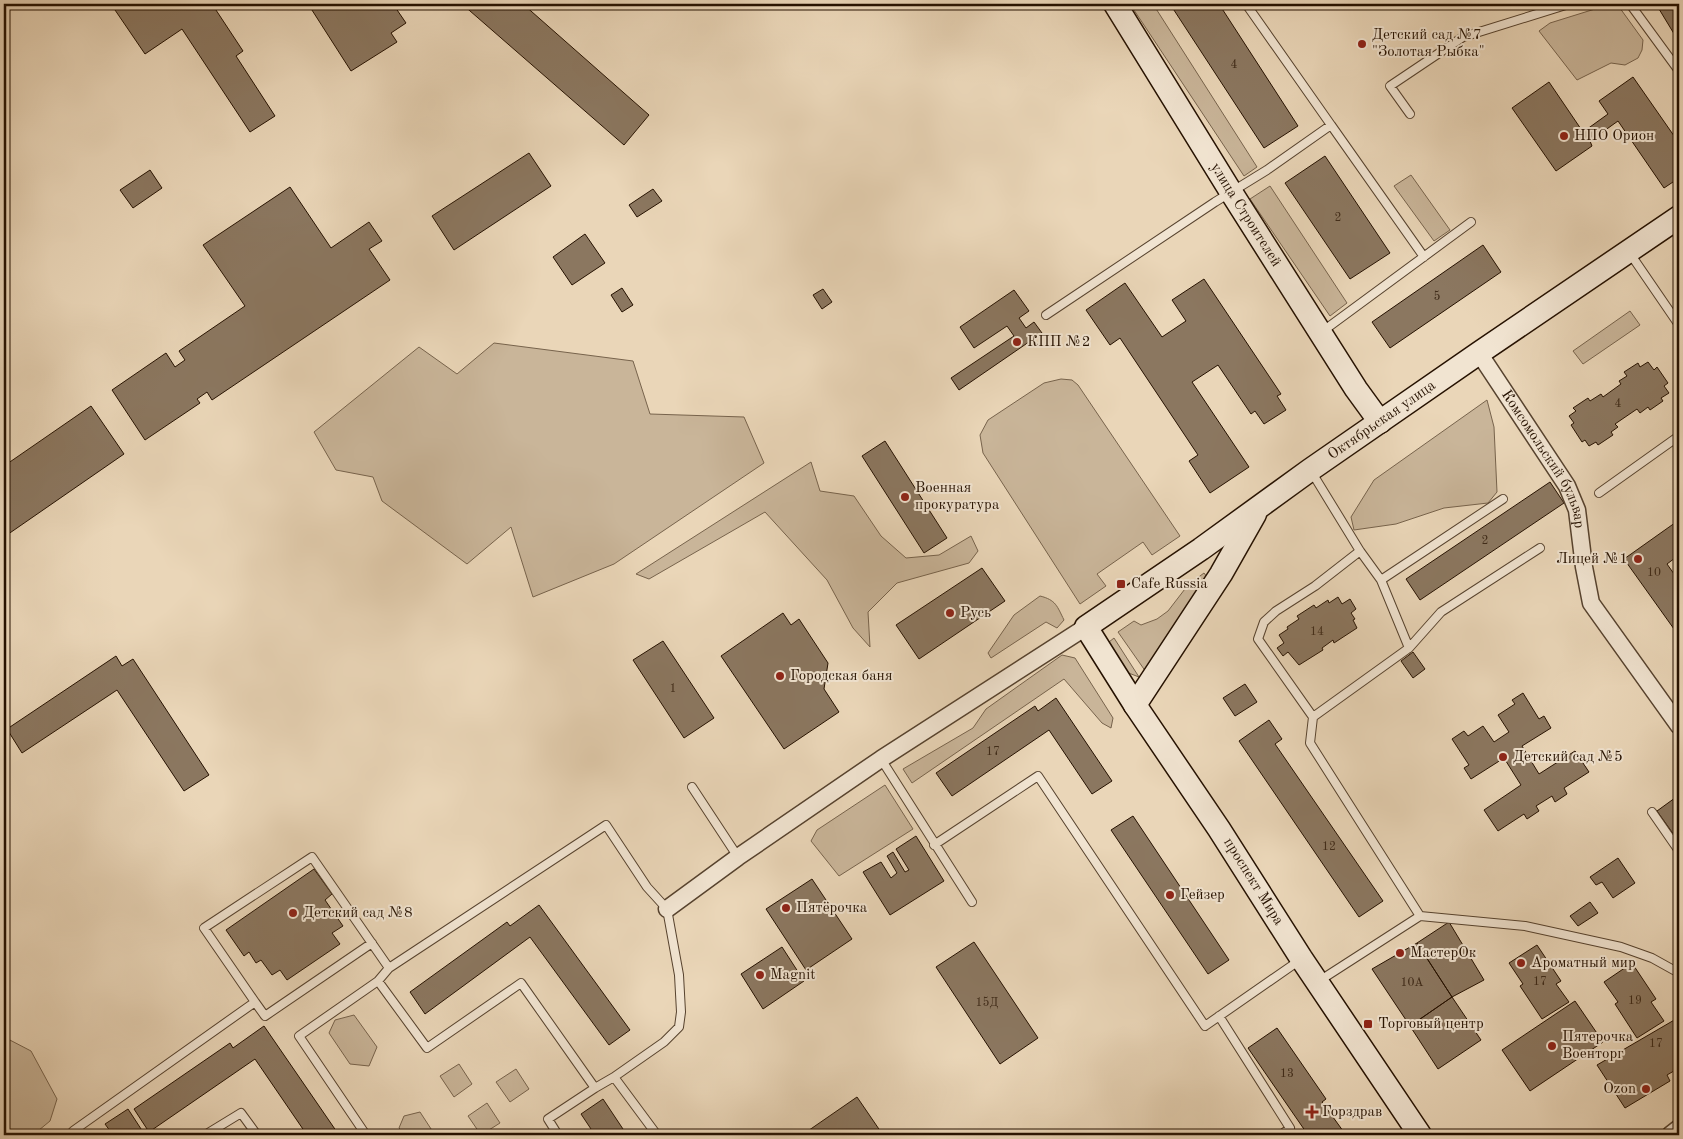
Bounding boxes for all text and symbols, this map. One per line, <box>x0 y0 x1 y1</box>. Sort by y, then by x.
place label: Детский сад №7 "Золотая Рыбка" <box>1372 28 1485 60</box>
marker: Детский сад №7 "Золотая Рыбка" <box>1356 38 1368 50</box>
house number: 4 <box>1231 59 1238 71</box>
place label: НПО Орион <box>1574 129 1654 144</box>
marker: НПО Орион <box>1558 130 1570 142</box>
street label: улица Строителей <box>1207 160 1284 269</box>
house number: 2 <box>1335 212 1341 224</box>
house number: 5 <box>1434 290 1441 303</box>
place label: КПП №2 <box>1027 335 1090 350</box>
marker: КПП №2 <box>1011 336 1023 348</box>
street label: Октябрьская улица <box>1325 378 1439 463</box>
street label: Комсомольский бульвар <box>1498 387 1587 529</box>
house number: 4 <box>1615 398 1622 410</box>
place label: Военная прокуратура <box>915 481 1000 513</box>
marker: Военная прокуратура <box>899 491 911 503</box>
house number: 2 <box>1482 535 1488 547</box>
place label: Лицей №1 <box>1556 552 1628 567</box>
marker: Лицей №1 <box>1632 553 1644 565</box>
house number: 10 <box>1647 567 1661 579</box>
place label: Cafe Russia <box>1131 577 1208 592</box>
marker: Cafe Russia <box>1115 578 1127 590</box>
place label: Русь <box>960 606 991 621</box>
marker: Русь <box>944 607 956 619</box>
house number: 14 <box>1310 626 1324 638</box>
place label: Городская баня <box>790 669 893 684</box>
marker: Городская баня <box>774 670 786 682</box>
house number: 1 <box>670 683 676 695</box>
house number: 17 <box>986 746 1000 758</box>
place label: Детский сад №5 <box>1513 750 1623 765</box>
marker: Детский сад №5 <box>1497 751 1509 763</box>
street label: проспект Мира <box>1220 836 1286 929</box>
house number: 12 <box>1322 841 1336 853</box>
place label: Гейзер <box>1180 888 1225 903</box>
marker: Гейзер <box>1164 889 1176 901</box>
place label: Пятёрочка <box>796 901 868 916</box>
marker: Пятёрочка <box>780 902 792 914</box>
place label: Детский сад №8 <box>303 906 413 921</box>
marker: Детский сад №8 <box>287 907 299 919</box>
place label: МастерОк <box>1410 946 1477 961</box>
marker: МастерОк <box>1394 947 1406 959</box>
place label: Ароматный мир <box>1531 956 1636 971</box>
marker: Ароматный мир <box>1515 957 1527 969</box>
place label: Magnit <box>770 968 815 983</box>
marker: Magnit <box>754 969 766 981</box>
house number: 17 <box>1533 976 1547 988</box>
house number: 10А <box>1400 977 1424 989</box>
house number: 19 <box>1628 995 1642 1007</box>
house number: 15Д <box>976 996 999 1009</box>
place label: Торговый центр <box>1378 1017 1484 1032</box>
marker: Торговый центр <box>1362 1018 1374 1030</box>
place label: Пятерочка Военторг <box>1562 1030 1634 1062</box>
house number: 17 <box>1649 1038 1663 1050</box>
marker: Пятерочка Военторг <box>1546 1040 1558 1052</box>
house number: 13 <box>1280 1068 1294 1080</box>
place label: Ozon <box>1603 1082 1636 1097</box>
marker: Ozon <box>1640 1083 1652 1095</box>
place label: Горздрав <box>1322 1105 1382 1120</box>
marker: Горздрав <box>1306 1106 1318 1118</box>

